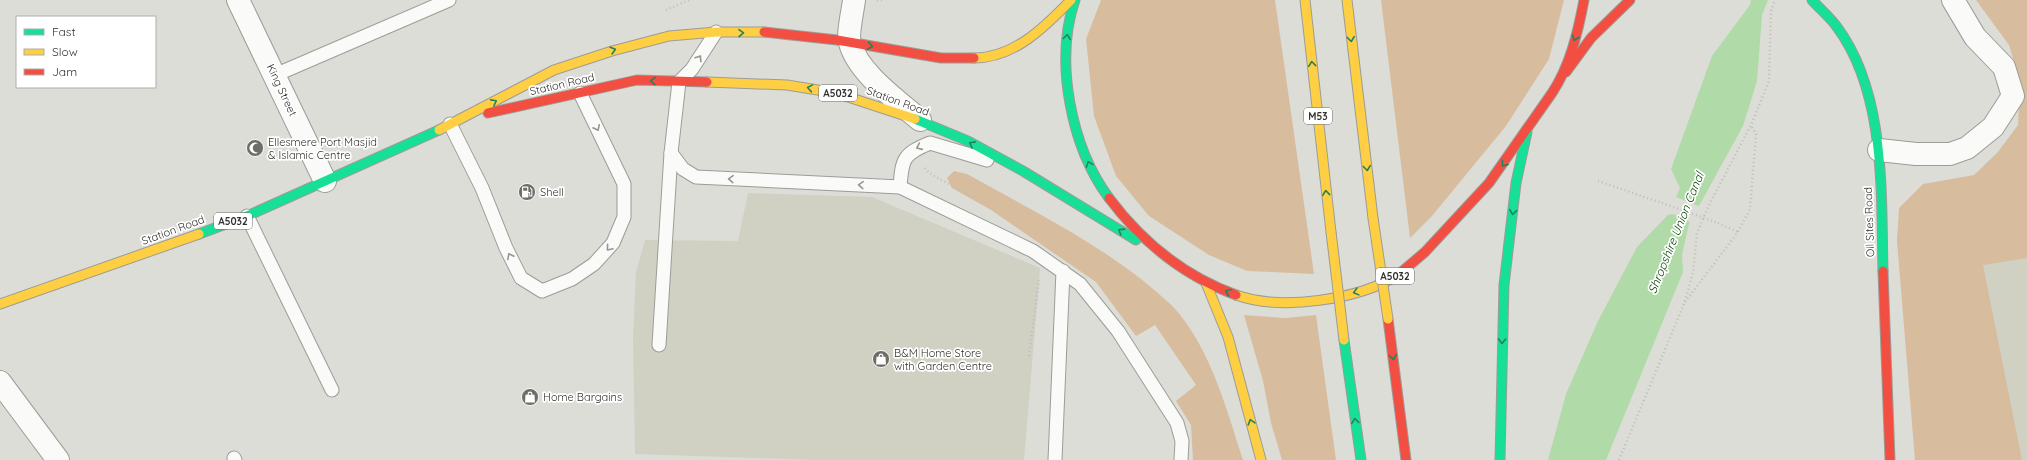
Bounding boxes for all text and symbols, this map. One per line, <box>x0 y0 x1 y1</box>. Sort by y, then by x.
legend <box>16 16 156 88</box>
text: Fast <box>52 24 76 39</box>
one-way arrow <box>738 28 744 37</box>
one-way arrow <box>1062 34 1071 40</box>
one-way arrow <box>1571 34 1580 41</box>
one-way arrow <box>1347 36 1356 42</box>
one-way arrow <box>867 41 873 50</box>
text: Slow <box>52 44 78 59</box>
one-way arrow <box>610 47 617 55</box>
one-way arrow <box>694 56 701 63</box>
one-way arrow <box>1308 61 1317 67</box>
street label: King Street <box>264 62 300 119</box>
text: Jam <box>52 64 77 79</box>
street label: Station Road <box>528 70 596 98</box>
one-way arrow <box>650 76 656 85</box>
street label: Station Road <box>865 83 931 119</box>
one-way arrow <box>807 85 813 93</box>
road number: A5032 <box>819 85 857 101</box>
one-way arrow <box>490 99 497 106</box>
road number: M53 <box>1304 108 1332 124</box>
one-way arrow <box>593 123 600 131</box>
place label: Ellesmere Port Masjid & Islamic Centre <box>268 135 377 162</box>
mosque icon: Ellesmere Port Masjid & Islamic Centre <box>245 138 265 158</box>
one-way arrow <box>969 141 977 149</box>
one-way arrow <box>916 142 924 150</box>
one-way arrow <box>1502 159 1509 166</box>
one-way arrow <box>1086 161 1094 168</box>
one-way arrow <box>1362 165 1371 171</box>
water label: Shropshire Union Canal <box>1644 169 1707 296</box>
one-way arrow <box>728 174 734 183</box>
one-way arrow <box>858 181 864 190</box>
fuel station icon: Shell <box>517 182 537 202</box>
place label: Shell <box>540 185 564 199</box>
street label: Oil Sites Road <box>1861 187 1877 257</box>
one-way arrow <box>1322 190 1331 196</box>
one-way arrow <box>1509 209 1518 215</box>
street label: Station Road <box>140 212 206 248</box>
road number: A5032 <box>214 213 252 229</box>
one-way arrow <box>1118 228 1125 235</box>
one-way arrow <box>606 243 613 250</box>
one-way arrow <box>507 253 514 260</box>
road number: A5032 <box>1376 268 1414 284</box>
one-way arrow <box>1352 287 1359 296</box>
one-way arrow <box>1225 288 1232 296</box>
one-way arrow <box>1498 338 1507 344</box>
place label: B&M Home Store with Garden Centre <box>894 346 992 373</box>
shop icon: B&M Home Store with Garden Centre <box>871 349 891 369</box>
one-way arrow <box>1388 354 1397 360</box>
shop icon: Home Bargains <box>520 387 540 407</box>
place label: Home Bargains <box>543 390 622 404</box>
one-way arrow <box>1351 418 1360 424</box>
one-way arrow <box>1247 419 1255 426</box>

